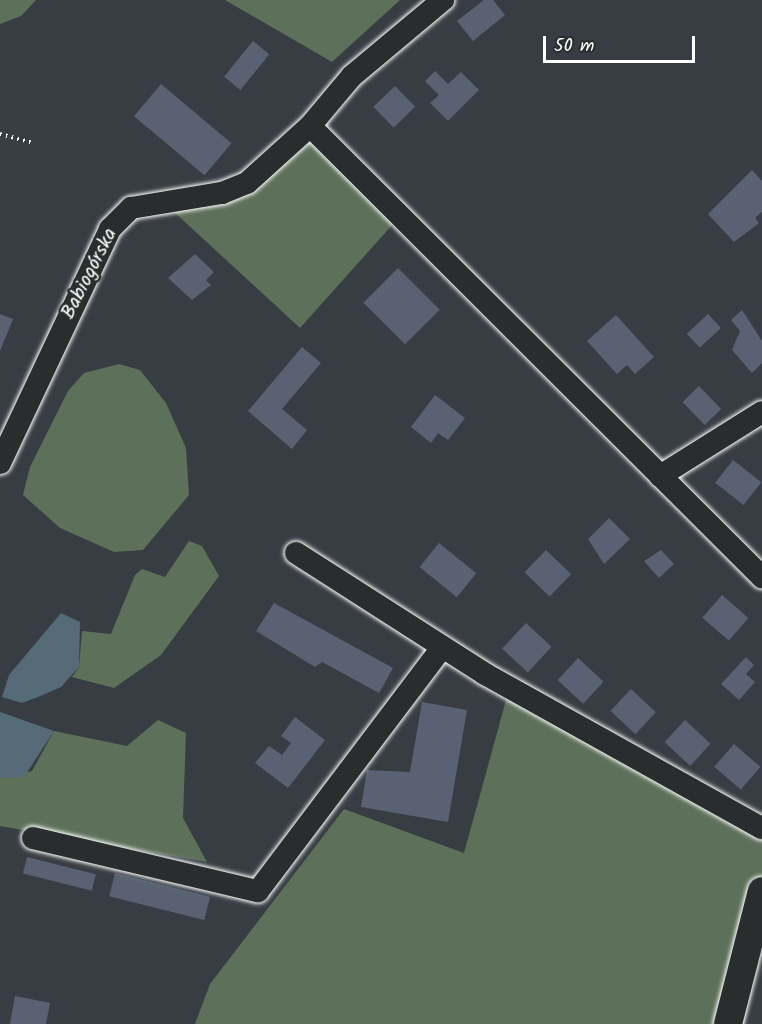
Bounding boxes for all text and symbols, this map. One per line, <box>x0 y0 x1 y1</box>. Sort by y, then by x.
scale bar <box>546 24 698 62</box>
text: 50 m <box>554 32 594 61</box>
street label: Babiogórska <box>57 225 123 323</box>

